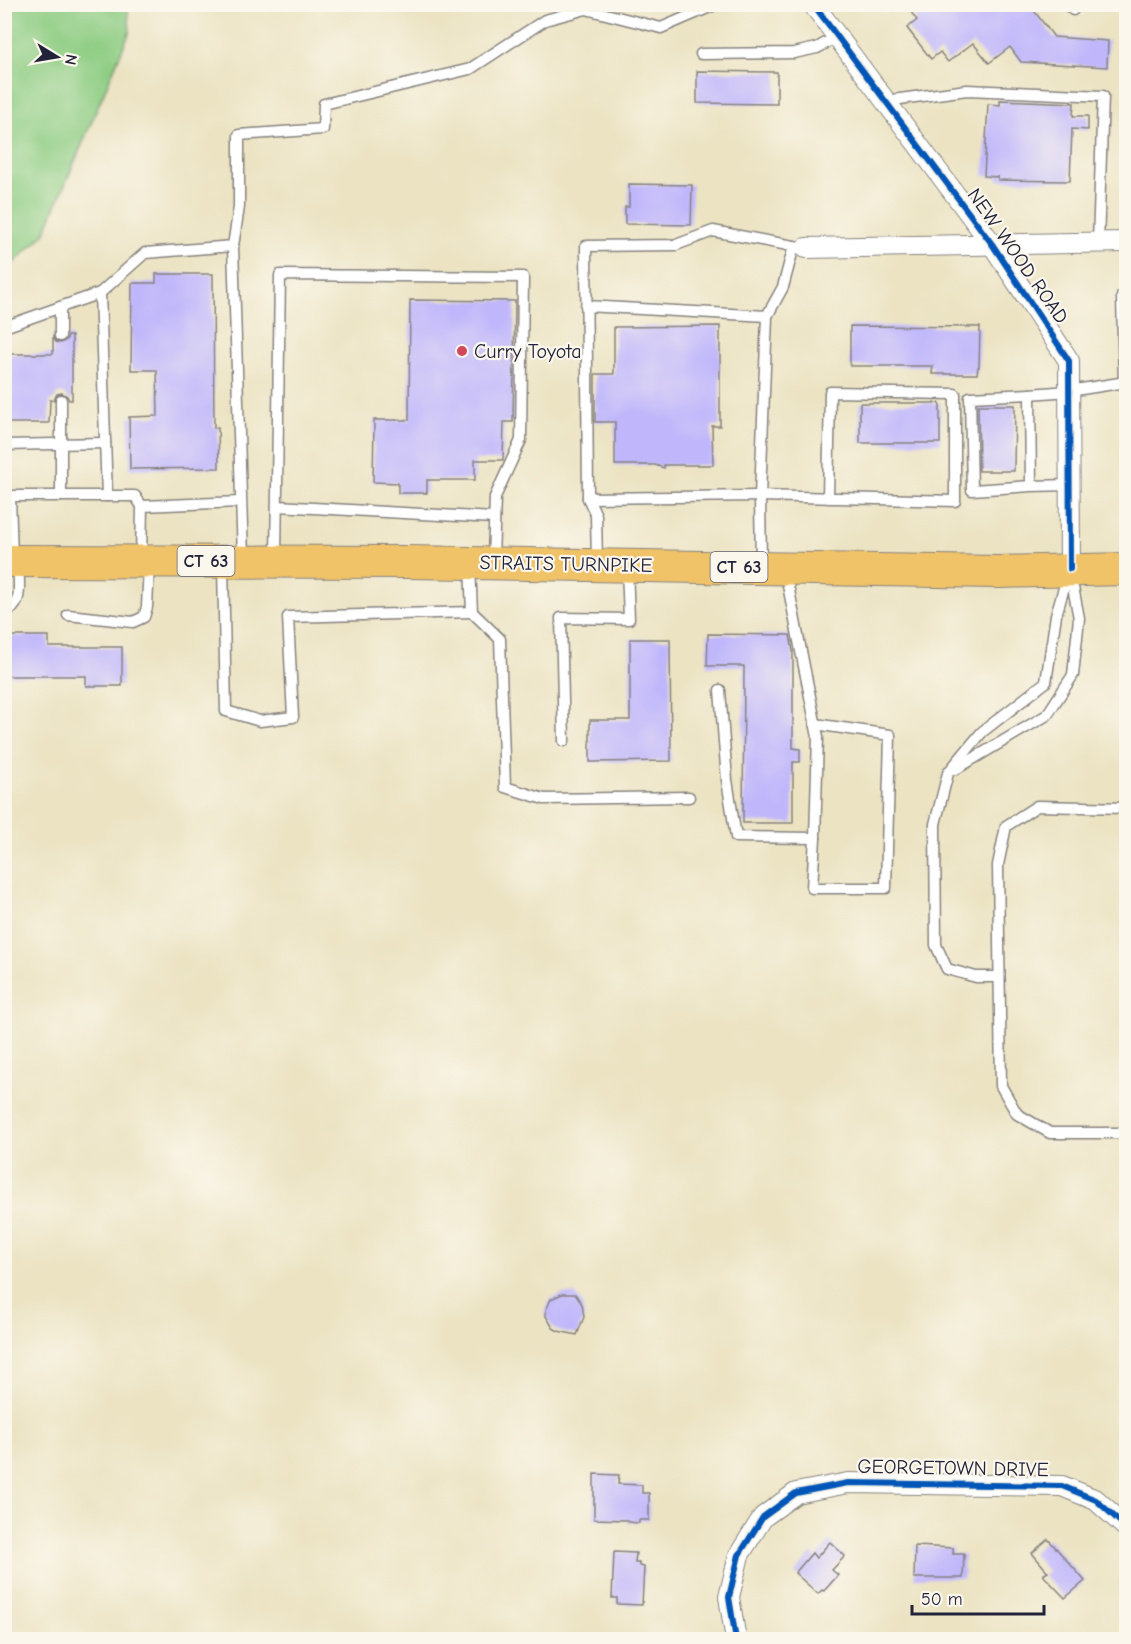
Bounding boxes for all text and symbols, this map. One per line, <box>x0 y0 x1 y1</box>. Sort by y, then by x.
north arrow <box>27 27 87 87</box>
text: N <box>61 53 81 67</box>
street label: NEW WOOD ROAD <box>963 184 1073 328</box>
place label: Curry Toyota <box>474 340 582 363</box>
marker: Curry Toyota <box>455 344 469 358</box>
road number: CT 63 <box>178 546 234 576</box>
street label: STRAITS TURNPIKE <box>479 551 653 577</box>
road number: CT 63 <box>710 552 768 582</box>
street label: GEORGETOWN DRIVE <box>857 1455 1049 1481</box>
scale bar <box>912 1578 1044 1616</box>
text: 50 m <box>921 1589 963 1610</box>

